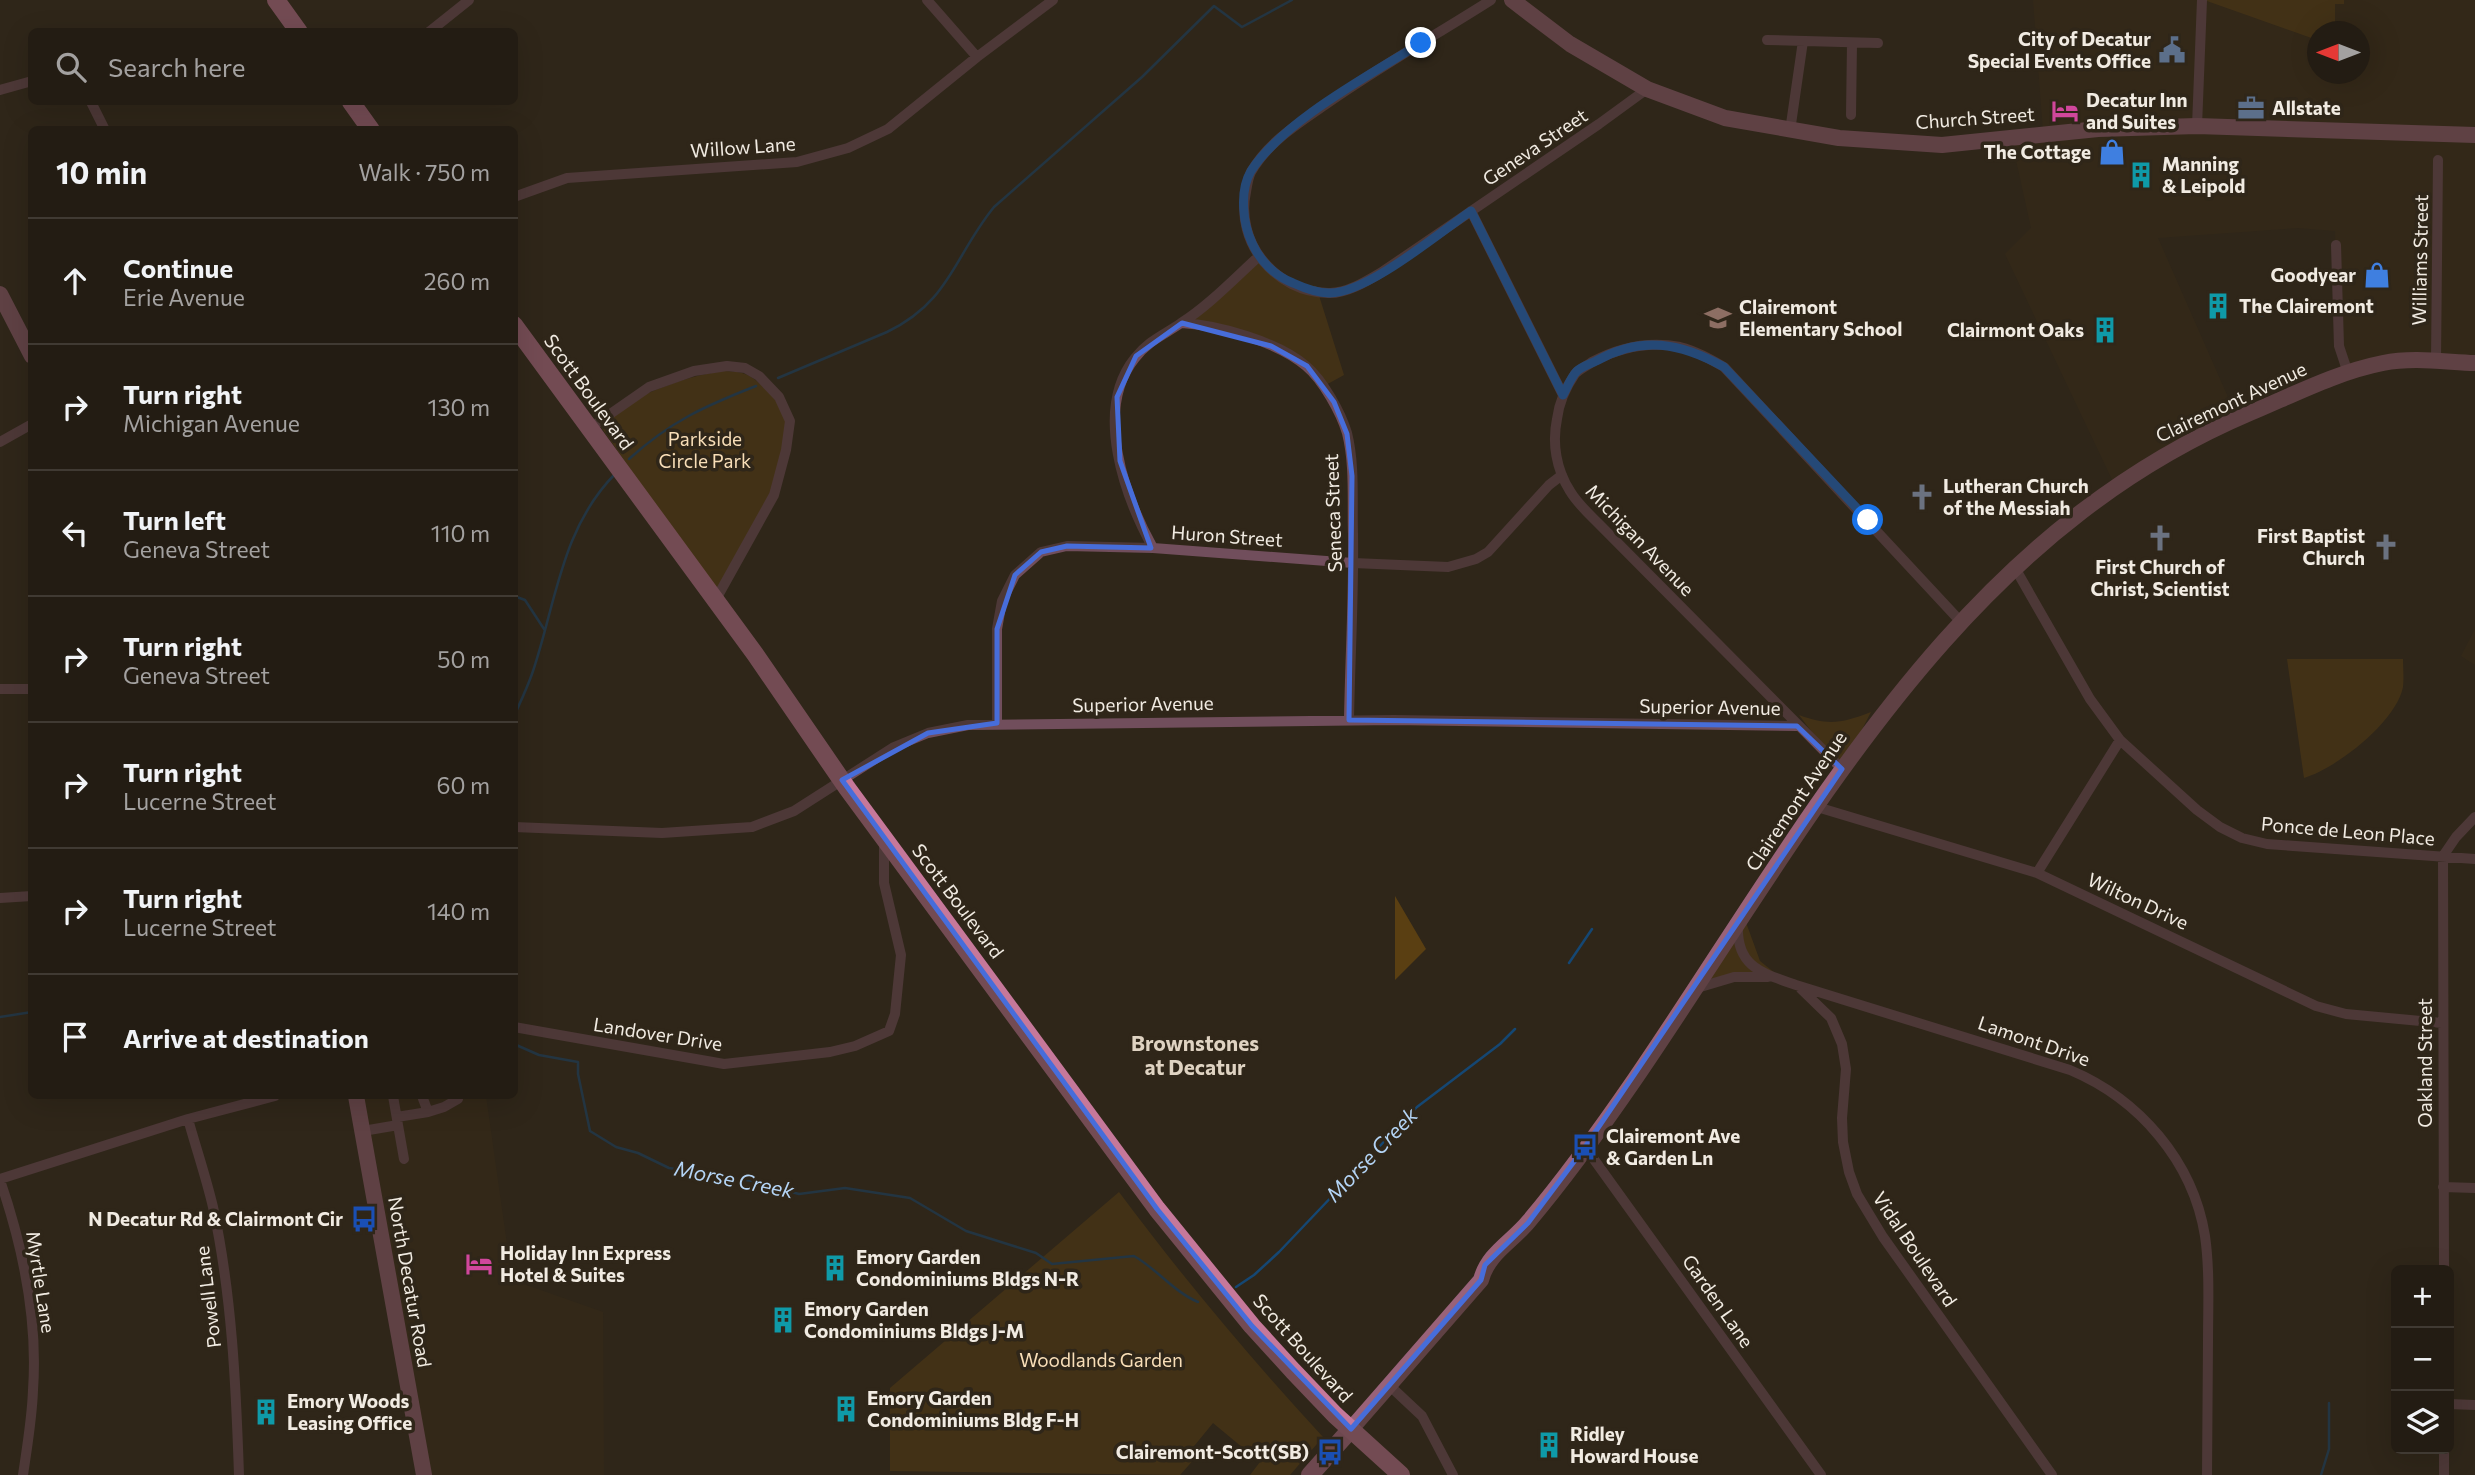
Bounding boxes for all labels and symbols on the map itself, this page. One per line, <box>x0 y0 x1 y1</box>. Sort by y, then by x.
north arrow <box>2307 21 2370 84</box>
route end <box>1405 27 1436 58</box>
place label: City of Decatur Special Events Office <box>1968 27 2151 72</box>
public building icon: City of Decatur Special Events Office <box>2157 35 2187 65</box>
place label: Decatur Inn and Suites <box>2086 88 2187 133</box>
office icon: Allstate <box>2236 93 2266 123</box>
hotel icon: Decatur Inn and Suites <box>2050 96 2080 126</box>
place label: Allstate <box>2272 96 2341 119</box>
street label: Church Street <box>1915 102 2036 133</box>
street label: Geneva Street <box>1478 103 1592 190</box>
street label: Willow Lane <box>690 131 796 162</box>
shop icon: The Cottage <box>2097 137 2127 167</box>
place label: The Cottage <box>1984 140 2091 163</box>
place label: Manning & Leipold <box>2162 152 2245 197</box>
building icon: Manning & Leipold <box>2126 160 2156 190</box>
street label: Williams Street <box>2407 194 2432 326</box>
shop icon: Goodyear <box>2362 260 2392 290</box>
place label: Goodyear <box>2270 263 2356 286</box>
building icon: The Clairemont <box>2203 291 2233 321</box>
place label: The Clairemont <box>2239 294 2374 317</box>
place label: Clairemont Elementary School <box>1739 295 1903 340</box>
school or university icon: Clairemont Elementary School <box>1703 303 1733 333</box>
building icon: Clairmont Oaks <box>2090 315 2120 345</box>
place label: Clairmont Oaks <box>1947 318 2084 341</box>
street label: Scott Boulevard <box>540 329 639 454</box>
street label: Clairemont Avenue <box>2152 357 2310 447</box>
park label: Parkside Circle Park <box>659 427 751 472</box>
street label: Seneca Street <box>1319 453 1346 573</box>
place label: Lutheran Church of the Messiah <box>1943 474 2089 519</box>
street label: Michigan Avenue <box>1581 479 1699 600</box>
church icon: Lutheran Church of the Messiah <box>1907 482 1937 512</box>
route start <box>1852 504 1883 535</box>
street label: Huron Street <box>1171 520 1284 551</box>
church icon: First Church of Christ, Scientist <box>2145 523 2175 553</box>
place label: First Baptist Church <box>2257 524 2365 569</box>
church icon: First Baptist Church <box>2371 532 2401 562</box>
place label: First Church of Christ, Scientist <box>2090 555 2230 600</box>
street label: Superior Avenue <box>1072 691 1214 716</box>
street label: Superior Avenue <box>1639 694 1781 719</box>
street label: Clairemont Avenue <box>1740 727 1851 875</box>
street label: Ponce de Leon Place <box>2260 811 2436 850</box>
street label: Scott Boulevard <box>908 839 1009 963</box>
street label: Wilton Drive <box>2084 867 2192 934</box>
street label: Oakland Street <box>2413 998 2436 1128</box>
street label: Lamont Drive <box>1975 1011 2093 1070</box>
street label: Landover Drive <box>592 1012 724 1055</box>
district label: Brownstones at Decatur <box>1131 1030 1259 1079</box>
water label: Morse Creek <box>1320 1101 1422 1206</box>
place label: Clairemont Ave & Garden Ln <box>1606 1124 1740 1169</box>
bus stop icon: Clairemont Ave & Garden Ln <box>1570 1132 1600 1162</box>
water label: Morse Creek <box>672 1155 797 1202</box>
street label: Vidal Boulevard <box>1868 1187 1962 1311</box>
street label: North Decatur Road <box>384 1195 437 1369</box>
bus stop icon: N Decatur Rd & Clairmont Cir <box>349 1204 379 1234</box>
place label: N Decatur Rd & Clairmont Cir <box>88 1207 343 1230</box>
street label: Myrtle Lane <box>22 1229 61 1335</box>
place label: Holiday Inn Express Hotel & Suites <box>500 1241 671 1286</box>
street label: Powell Lane <box>190 1245 225 1349</box>
place label: Emory Garden Condominiums Bldgs N-R <box>856 1245 1079 1290</box>
hotel icon: Holiday Inn Express Hotel & Suites <box>464 1249 494 1279</box>
street label: Garden Lane <box>1678 1250 1759 1352</box>
building icon: Emory Garden Condominiums Bldgs N-R <box>820 1253 850 1283</box>
street label: Scott Boulevard <box>1249 1289 1358 1406</box>
place label: Emory Garden Condominiums Bldgs J-M <box>804 1297 1024 1342</box>
building icon: Emory Garden Condominiums Bldgs J-M <box>768 1305 798 1335</box>
park label: Woodlands Garden <box>1019 1348 1183 1371</box>
place label: Emory Garden Condominiums Bldg F-H <box>867 1386 1079 1431</box>
place label: Emory Woods Leasing Office <box>287 1389 412 1434</box>
building icon: Emory Garden Condominiums Bldg F-H <box>831 1394 861 1424</box>
building icon: Emory Woods Leasing Office <box>251 1397 281 1427</box>
place label: Ridley Howard House <box>1570 1422 1698 1467</box>
building icon: Ridley Howard House <box>1534 1430 1564 1460</box>
bus stop icon: Clairemont-Scott(SB) <box>1315 1437 1345 1467</box>
place label: Clairemont-Scott(SB) <box>1116 1440 1309 1463</box>

